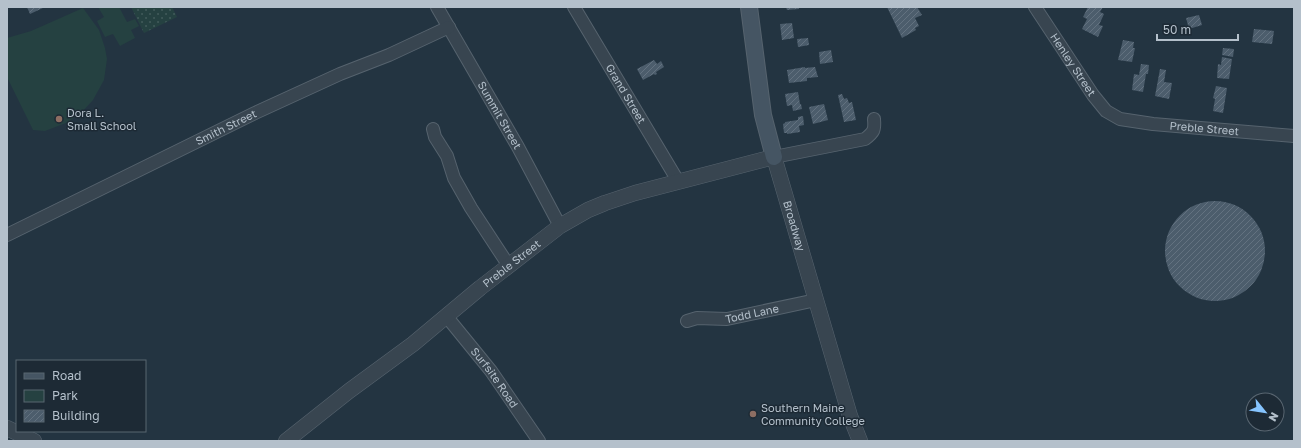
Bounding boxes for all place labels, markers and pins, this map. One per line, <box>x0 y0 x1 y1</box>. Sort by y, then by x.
place label: Dora L. Small School <box>67 106 137 132</box>
marker: Dora L. Small School <box>54 114 64 124</box>
place label: Southern Maine Community College <box>761 401 865 427</box>
marker: Southern Maine Community College <box>748 409 758 419</box>

